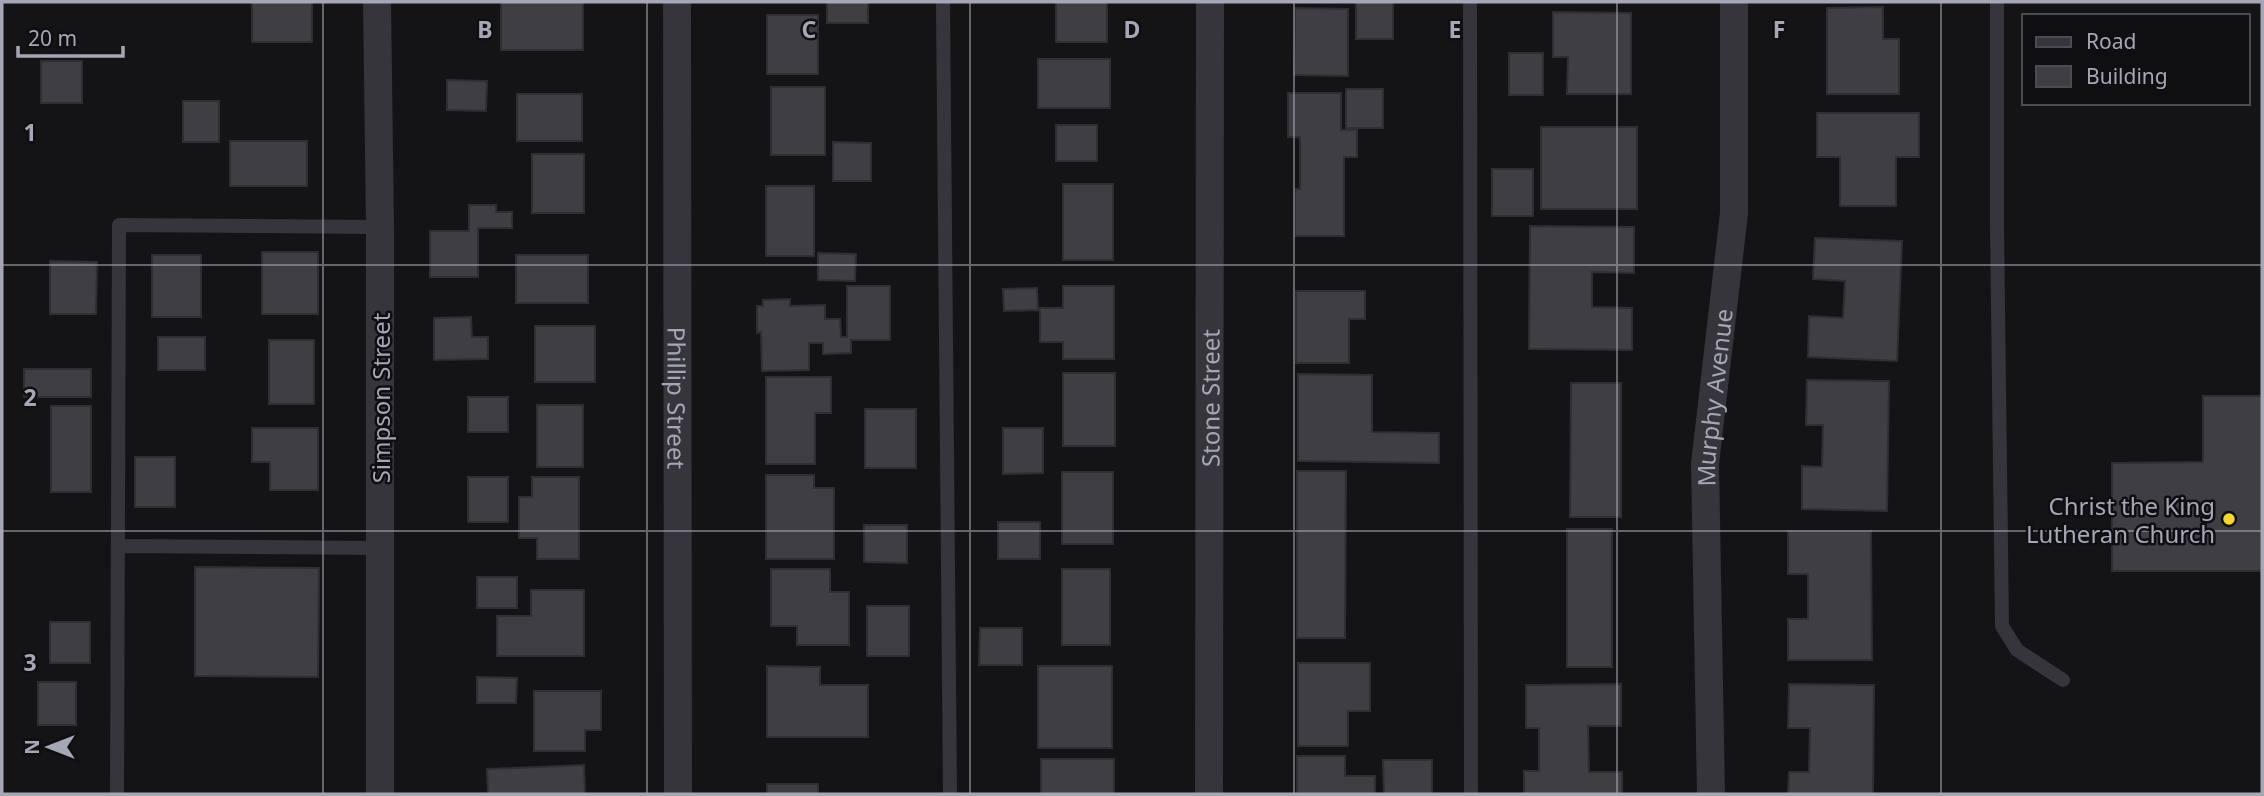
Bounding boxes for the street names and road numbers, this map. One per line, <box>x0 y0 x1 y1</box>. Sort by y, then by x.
street label: Murphy Avenue <box>1689 307 1739 487</box>
street label: Simpson Street <box>364 312 397 483</box>
street label: Phillip Street <box>661 327 694 469</box>
street label: Stone Street <box>1193 329 1226 467</box>

